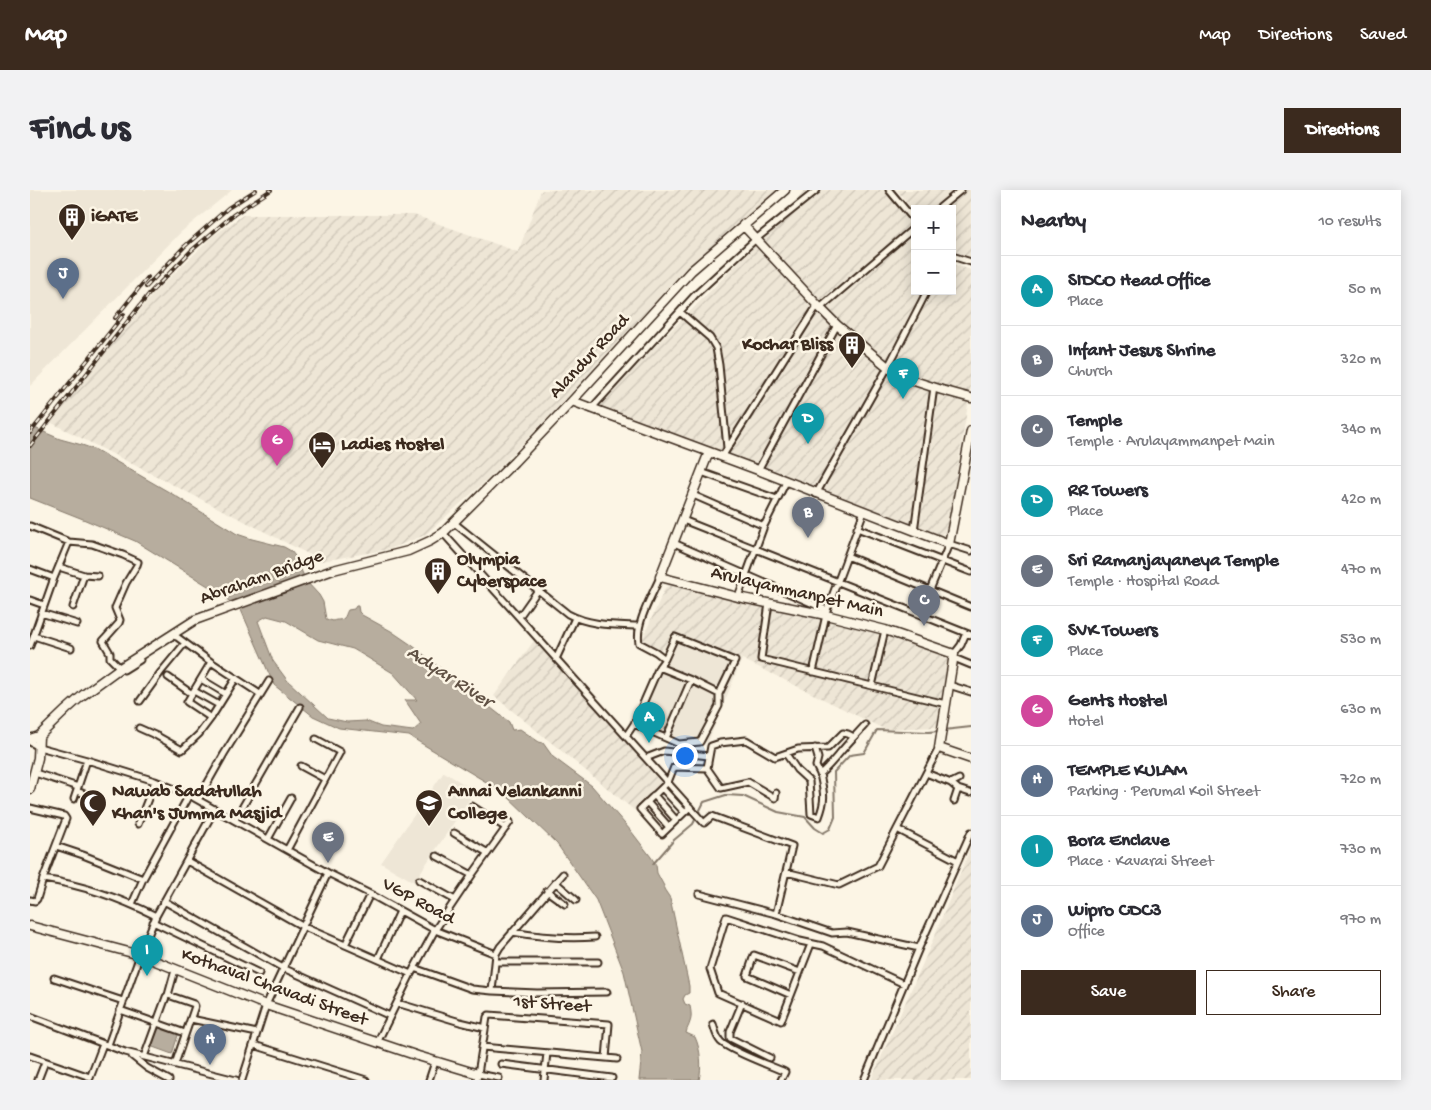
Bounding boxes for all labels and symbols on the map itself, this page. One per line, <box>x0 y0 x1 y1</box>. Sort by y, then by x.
building icon: iGATE <box>57 202 87 241</box>
place label: iGATE <box>91 206 139 229</box>
pin: J <box>47 258 79 299</box>
street label: Alandur Road <box>545 308 636 404</box>
building icon: Kochar Bliss <box>837 330 867 369</box>
place label: Kochar Bliss <box>741 334 834 357</box>
pin: F <box>887 358 919 399</box>
pin: D <box>792 403 824 444</box>
pin: G <box>261 425 293 466</box>
hotel icon: Ladies Hostel <box>307 430 337 469</box>
place label: Ladies Hostel <box>341 434 445 457</box>
pin: B <box>792 497 824 538</box>
street label: Abraham Bridge <box>197 545 327 611</box>
place label: Olympia Cyberspace <box>456 549 548 594</box>
building icon: Olympia Cyberspace <box>423 556 453 595</box>
street label: Arulayammanpet Main <box>709 562 885 624</box>
pin: C <box>908 585 940 626</box>
water label: Adyar River <box>402 642 499 716</box>
pin: A <box>633 702 665 743</box>
your location <box>672 743 698 769</box>
place label: Nawab Sadatullah Khan's Jumma Masjid <box>111 781 283 826</box>
place label: Annai Velankanni College <box>447 781 582 826</box>
mosque icon: Nawab Sadatullah Khan's Jumma Masjid <box>78 788 108 827</box>
school or university icon: Annai Velankanni College <box>414 788 444 827</box>
pin: E <box>312 822 344 863</box>
street label: VGP Road <box>377 873 460 932</box>
pin: I <box>131 935 163 976</box>
street label: Kothaval Chavadi Street <box>178 944 373 1033</box>
street label: 1st Street <box>511 991 594 1019</box>
pin: H <box>194 1024 226 1065</box>

